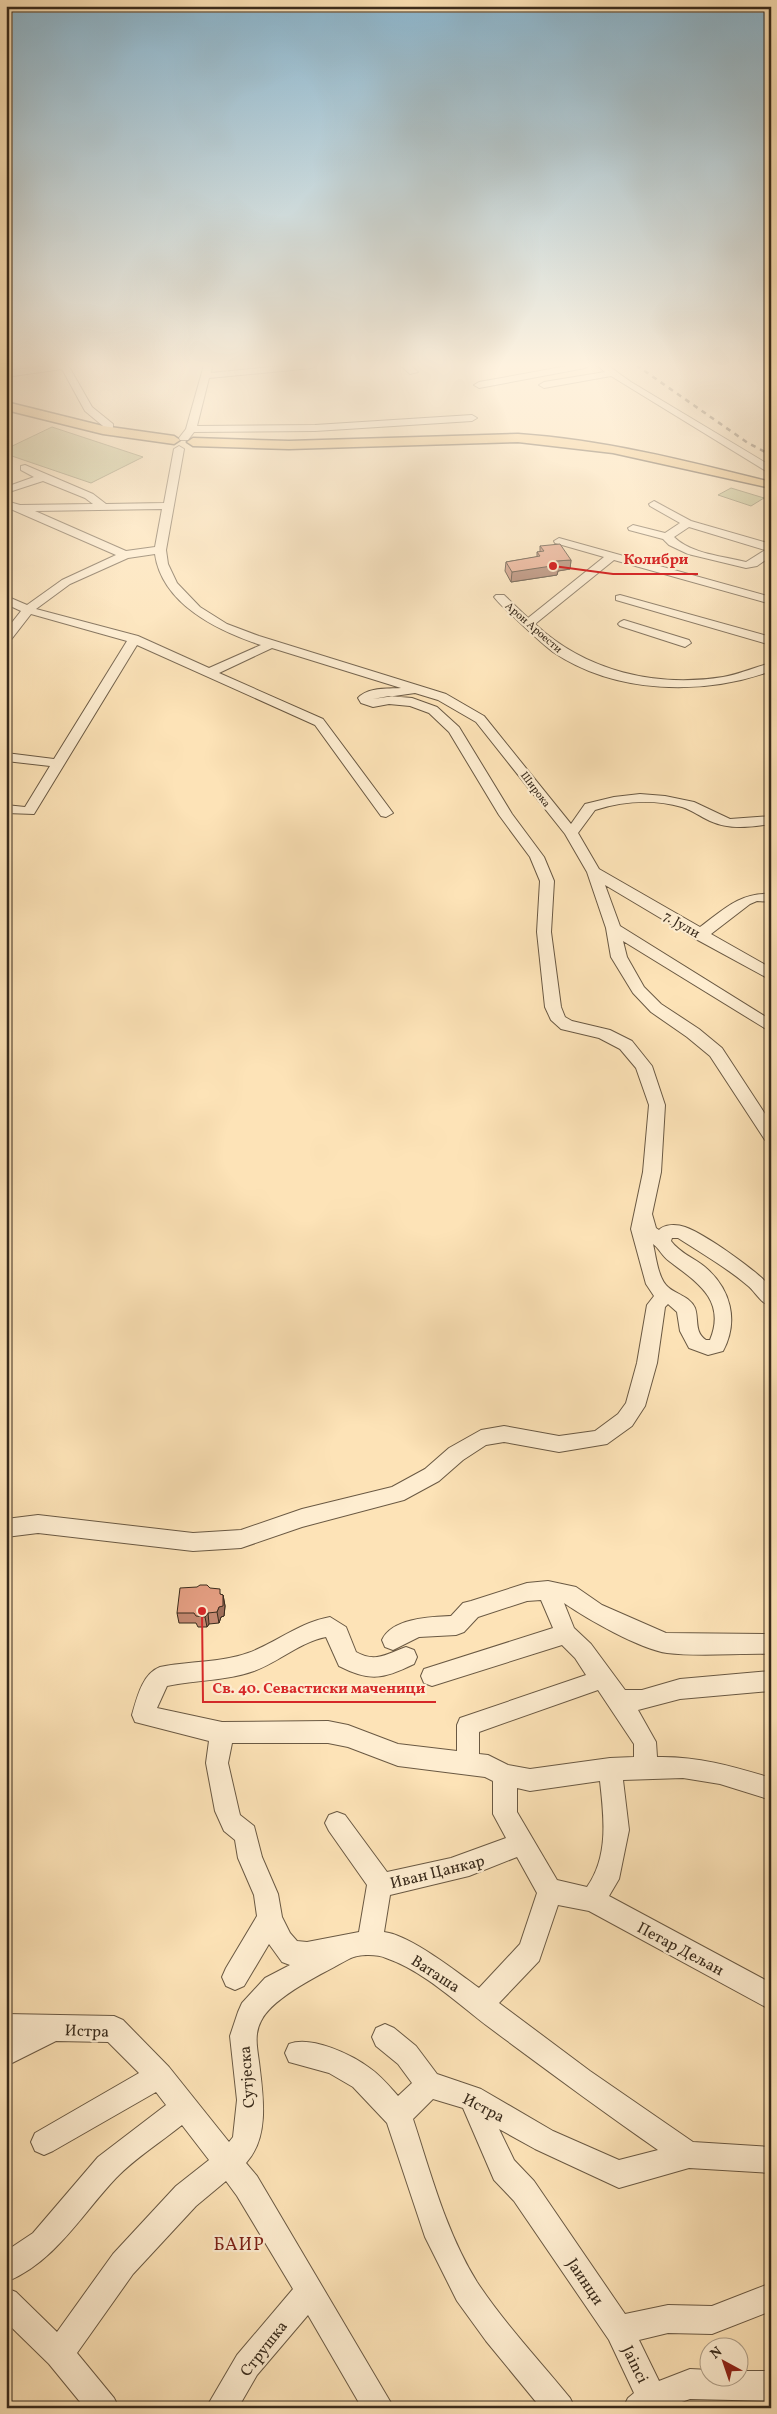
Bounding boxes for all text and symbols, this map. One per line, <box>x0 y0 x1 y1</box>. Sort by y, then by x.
callout: Колибри <box>613 544 698 574</box>
text: Колибри <box>624 550 689 571</box>
street label: Арон Ароести <box>501 599 565 657</box>
street label: Широка <box>516 769 554 811</box>
street label: 7. Јули <box>659 907 703 944</box>
callout: Св. 40. Севастиски маченици <box>203 1672 436 1702</box>
text: Св. 40. Севастиски маченици <box>213 1679 426 1700</box>
street label: Иван Цанкар <box>388 1851 487 1895</box>
street label: Петар Дељан <box>633 1918 728 1982</box>
street label: Ваташа <box>406 1951 464 1999</box>
street label: Истра <box>64 2020 110 2044</box>
street label: Сутјеска <box>235 2045 261 2109</box>
street label: Истра <box>458 2089 508 2129</box>
district label: БАИР <box>213 2233 265 2258</box>
street label: Јаинци <box>561 2254 608 2310</box>
street label: Струшка <box>236 2317 293 2382</box>
north arrow <box>700 2336 750 2386</box>
street label: Jainci <box>616 2342 653 2388</box>
text: N <box>707 2343 727 2364</box>

